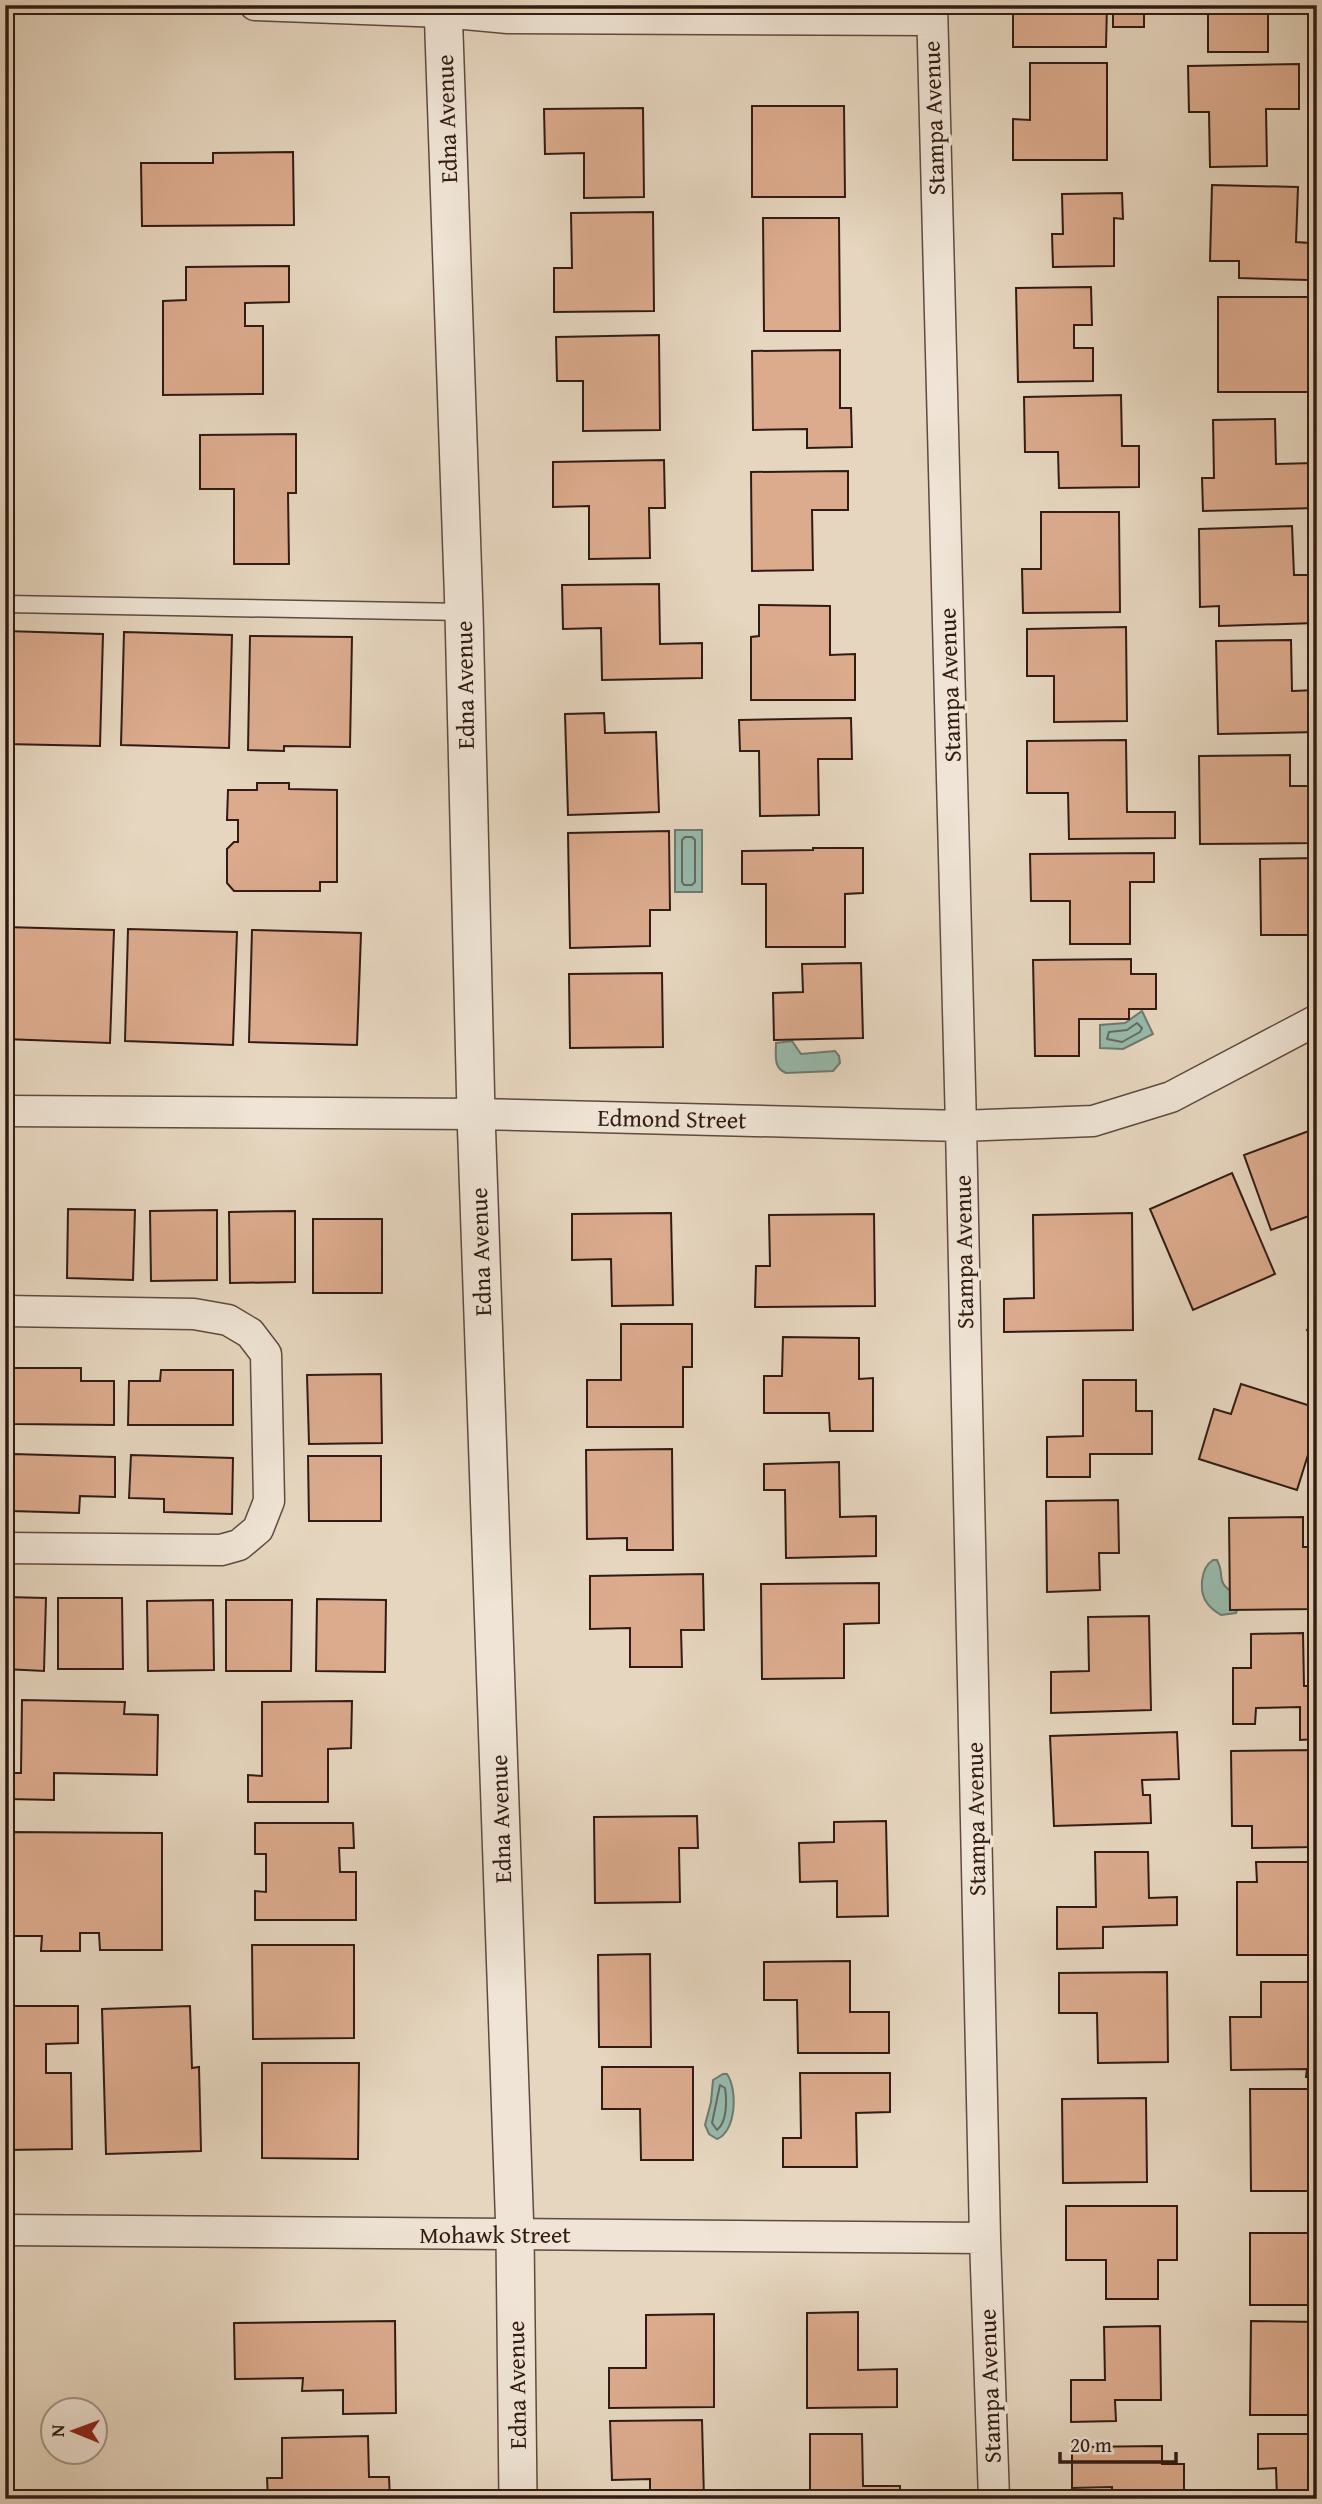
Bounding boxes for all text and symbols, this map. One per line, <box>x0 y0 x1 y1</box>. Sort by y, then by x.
street label: Stampa Avenue <box>913 40 954 196</box>
street label: Edna Avenue <box>427 54 466 184</box>
street label: Stampa Avenue <box>929 607 970 763</box>
street label: Edna Avenue <box>446 620 483 750</box>
street label: Edmond Street <box>597 1100 747 1137</box>
street label: Stampa Avenue <box>945 1174 982 1330</box>
street label: Edna Avenue <box>461 1187 500 1317</box>
street label: Stampa Avenue <box>957 1741 994 1897</box>
street label: Edna Avenue <box>481 1754 520 1884</box>
street label: Mohawk Street <box>419 2217 571 2252</box>
street label: Stampa Avenue <box>969 2308 1010 2464</box>
street label: Edna Avenue <box>498 2320 535 2450</box>
north arrow <box>38 2396 108 2466</box>
scale bar <box>1060 2420 1175 2464</box>
text: N <box>43 2424 71 2437</box>
text: 20 m <box>1070 2429 1112 2460</box>

